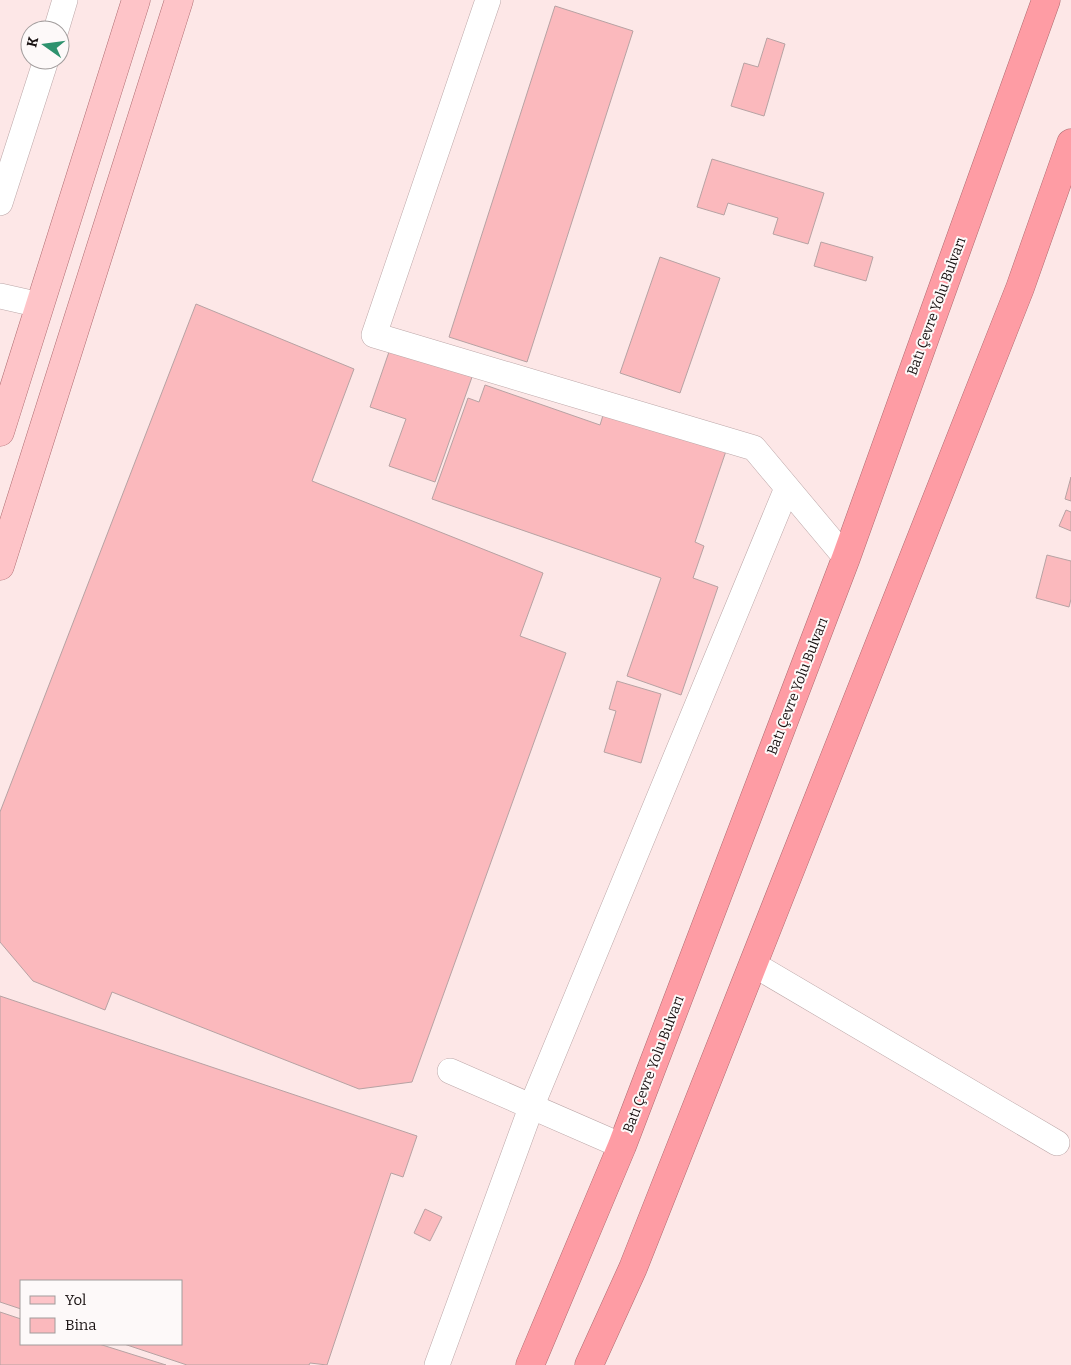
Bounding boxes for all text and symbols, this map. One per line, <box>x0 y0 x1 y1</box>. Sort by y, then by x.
north arrow <box>20 20 70 70</box>
text: K <box>23 35 42 49</box>
street label: Batı Çevre Yolu Bulvarı <box>904 235 969 378</box>
street label: Batı Çevre Yolu Bulvarı <box>763 615 832 757</box>
street label: Batı Çevre Yolu Bulvarı <box>619 993 688 1135</box>
legend <box>20 1280 182 1345</box>
text: Yol <box>65 1291 86 1309</box>
text: Bina <box>65 1316 97 1334</box>

